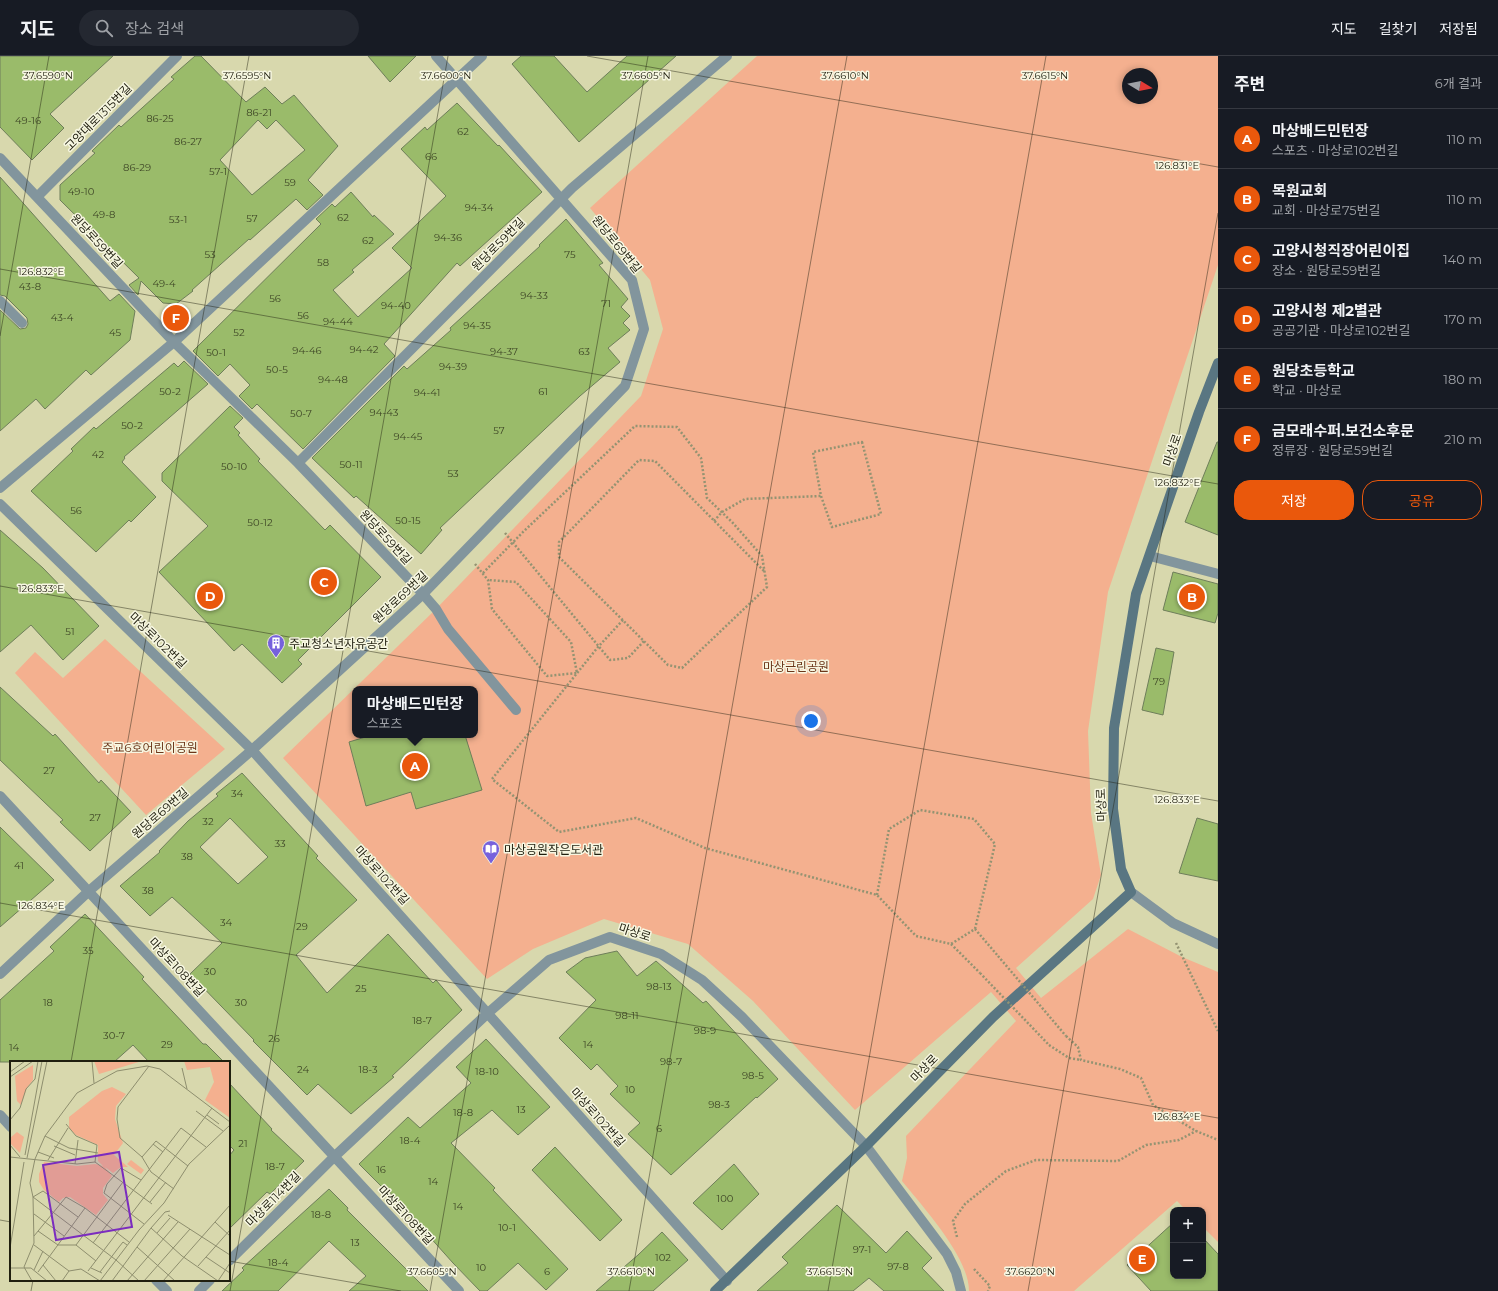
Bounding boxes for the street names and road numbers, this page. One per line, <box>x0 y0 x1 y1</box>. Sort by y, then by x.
street label: 고양대로1315번길 <box>61 80 135 154</box>
street label: 원당로59번길 <box>68 211 126 271</box>
street label: 원당로69번길 <box>589 212 645 276</box>
street label: 원당로59번길 <box>468 214 528 274</box>
street label: 마상로 <box>1160 432 1184 468</box>
street label: 원당로59번길 <box>357 507 415 567</box>
street label: 원당로69번길 <box>369 568 431 626</box>
street label: 마상로102번길 <box>126 609 190 671</box>
street label: 원당로69번길 <box>129 784 191 842</box>
street label: 마상로 <box>1093 788 1109 822</box>
street label: 마상로102번길 <box>352 842 412 908</box>
street label: 마상로 <box>617 920 653 944</box>
street label: 마상로108번길 <box>146 934 208 1000</box>
street label: 마상로 <box>907 1051 941 1085</box>
street label: 마상로102번길 <box>568 1084 628 1150</box>
street label: 마상로114번길 <box>242 1168 304 1230</box>
street label: 마상로108번길 <box>375 1182 437 1248</box>

